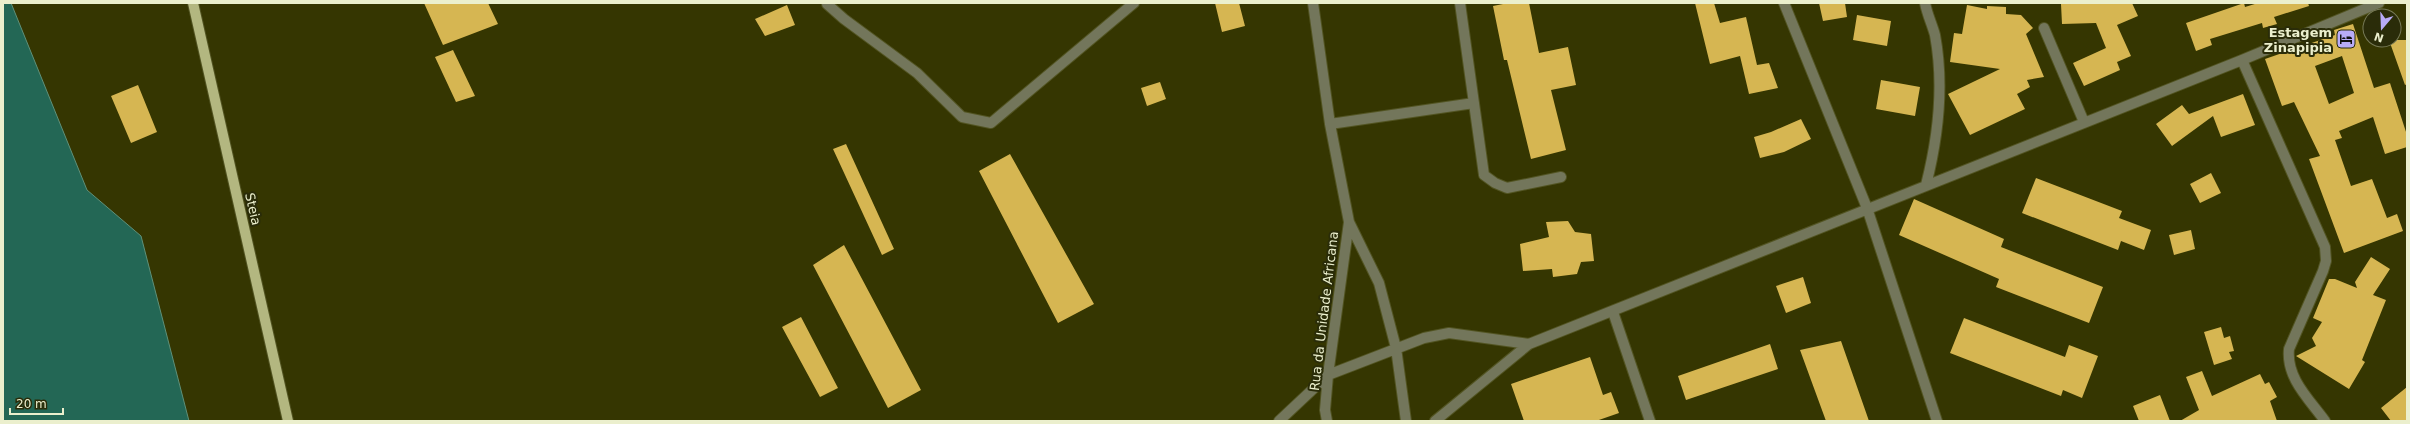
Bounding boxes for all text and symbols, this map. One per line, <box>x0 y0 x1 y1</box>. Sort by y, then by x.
north arrow <box>2362 8 2402 48</box>
place label: Estagem Zinapipia <box>2264 25 2332 55</box>
hotel icon: Estagem Zinapipia <box>2335 28 2357 50</box>
text: N <box>2372 29 2385 45</box>
street label: Steia <box>242 191 264 227</box>
street label: Rua da Unidade Africana <box>1307 230 1341 392</box>
scale bar <box>10 390 63 416</box>
text: 20 m <box>16 397 47 411</box>

